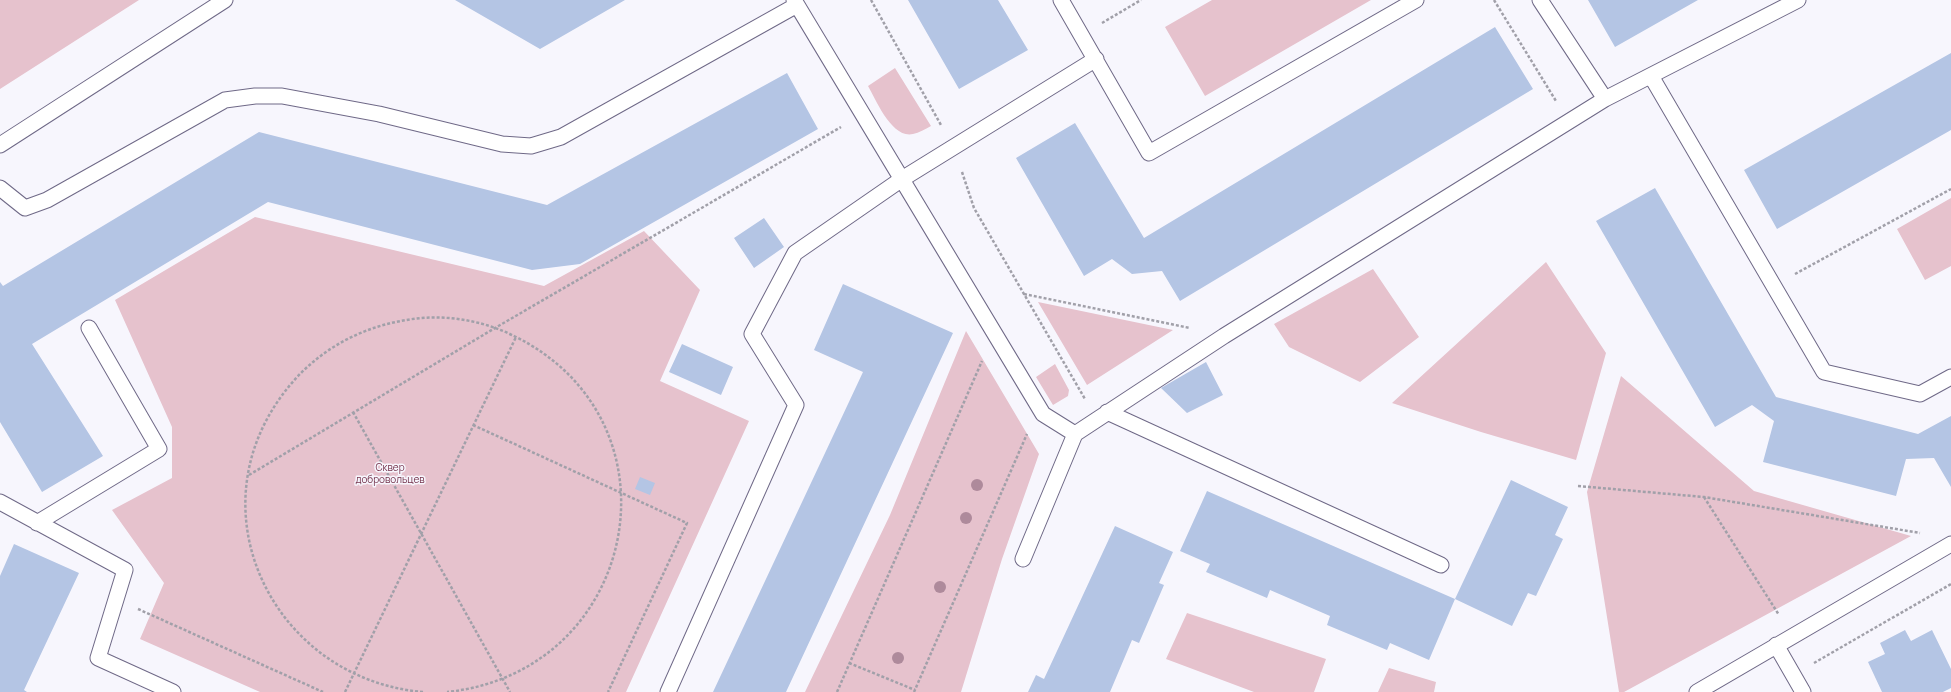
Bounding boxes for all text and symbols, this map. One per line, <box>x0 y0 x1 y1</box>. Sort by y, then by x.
park label: Сквер добровольцев <box>355 462 425 486</box>

